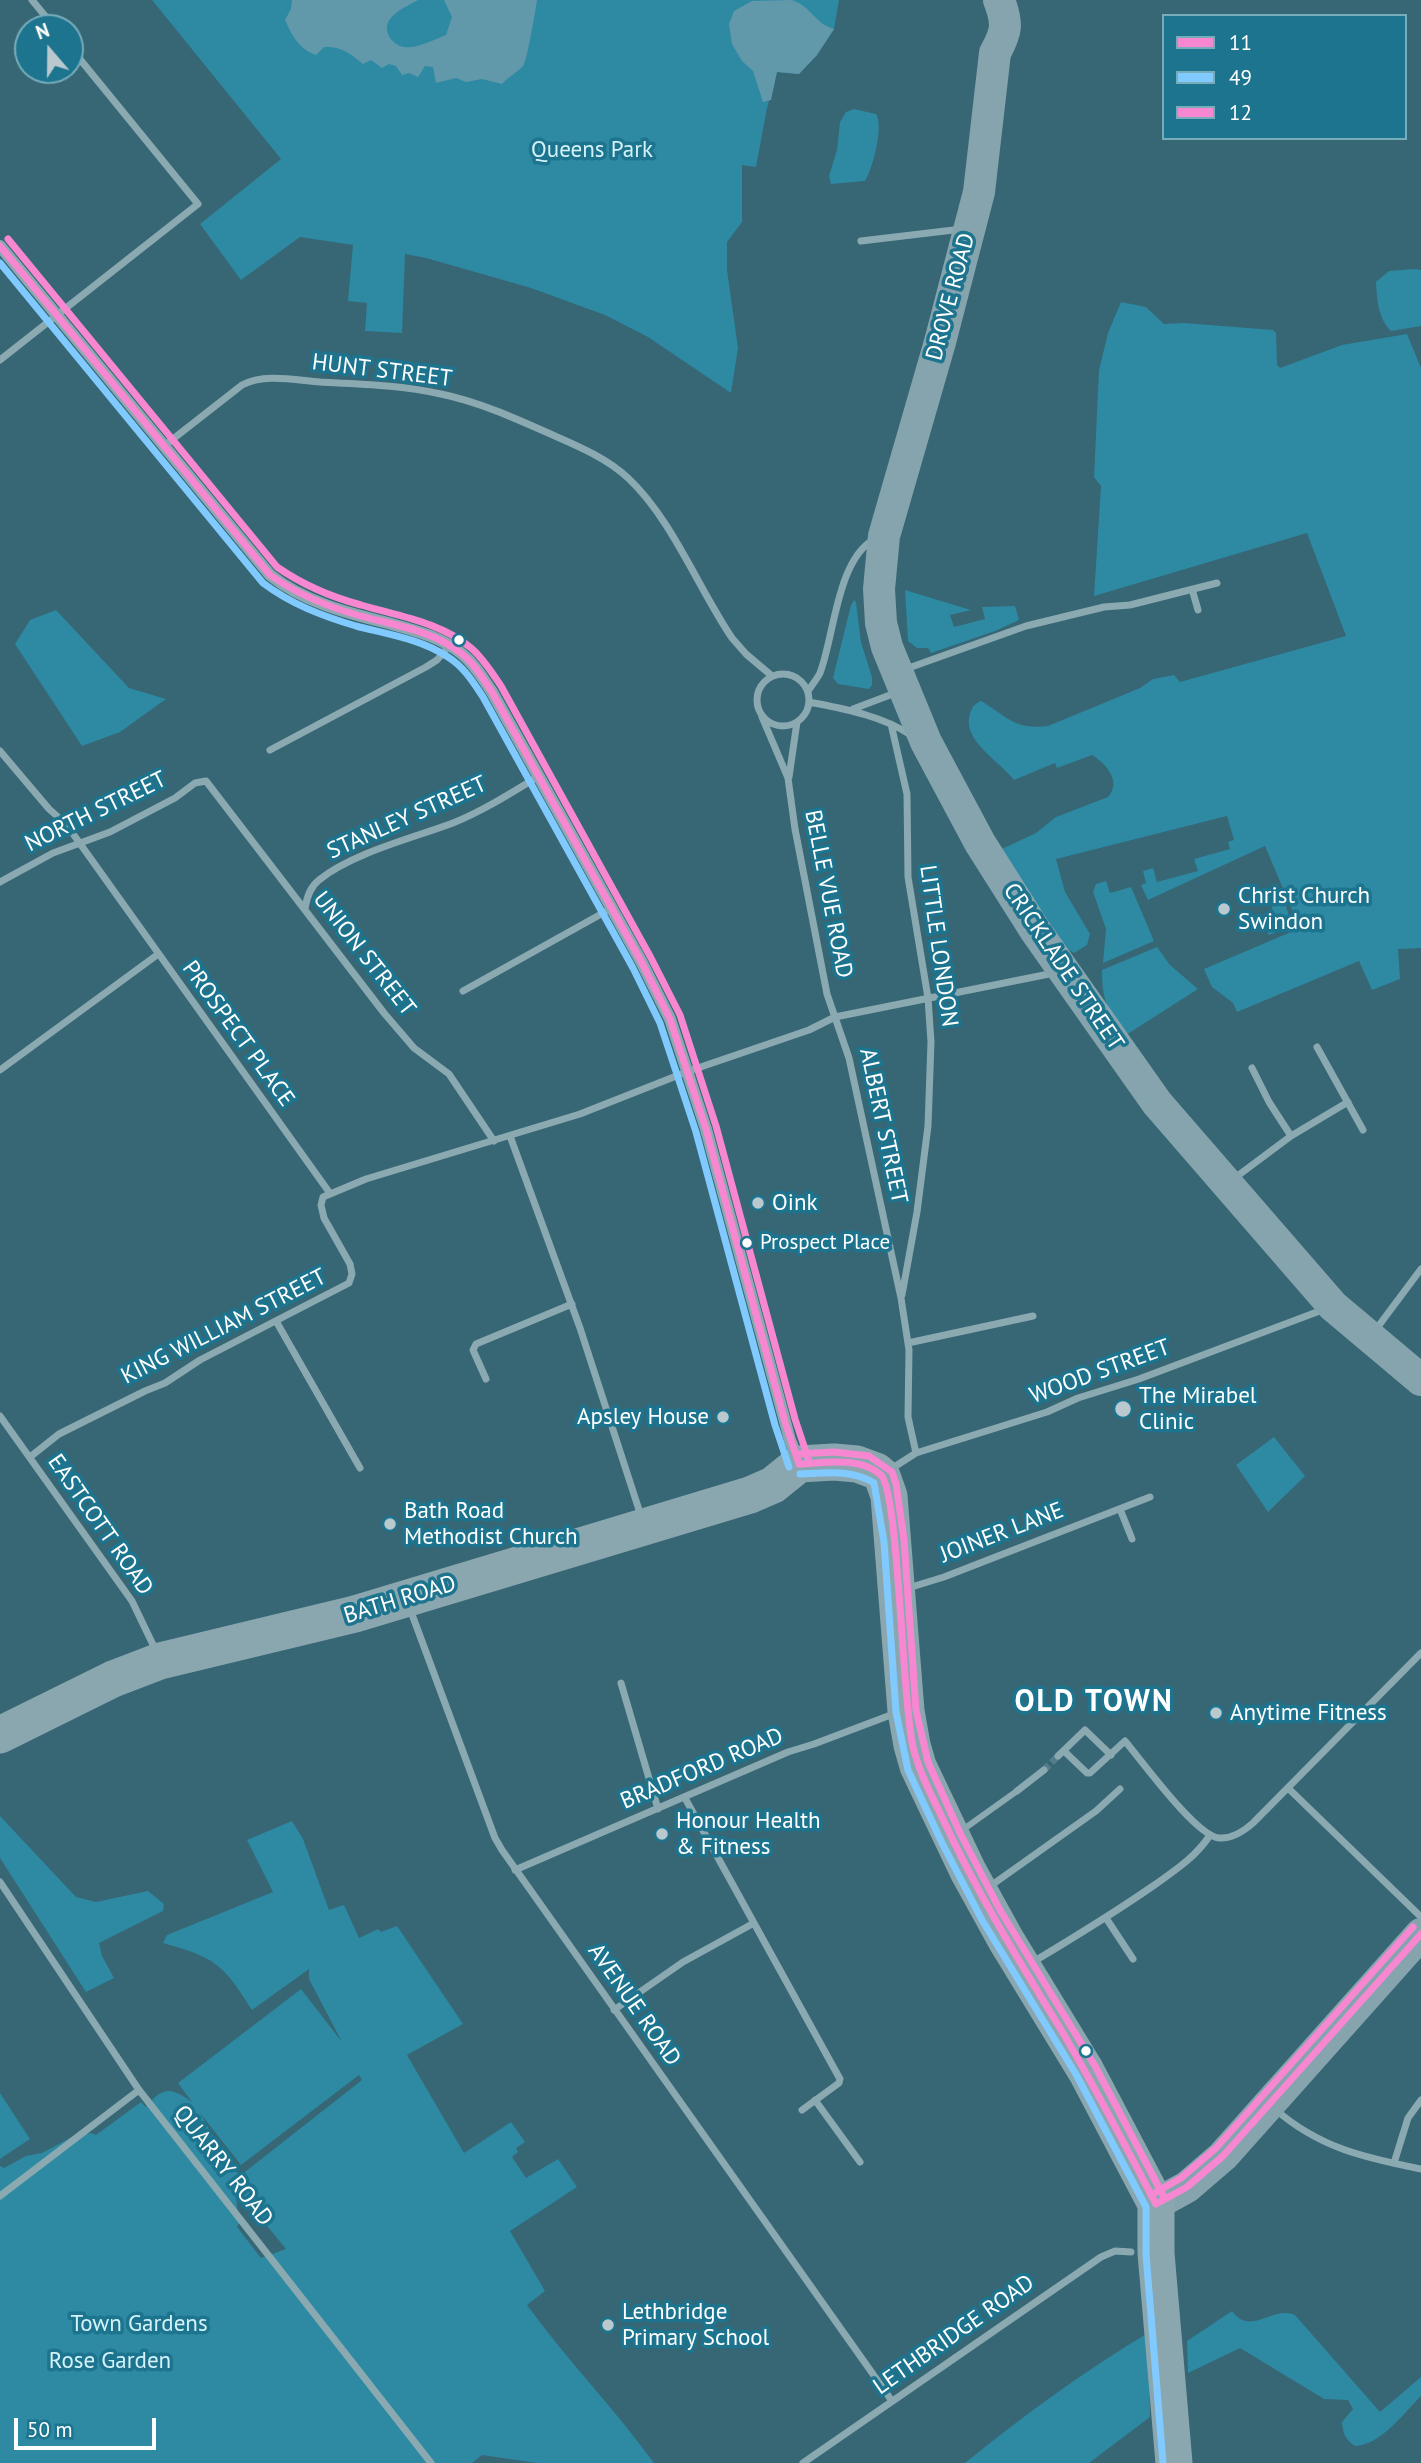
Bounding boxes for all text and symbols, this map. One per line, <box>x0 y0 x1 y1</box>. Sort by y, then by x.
north arrow <box>14 14 84 84</box>
legend <box>1162 14 1407 140</box>
text: N <box>33 18 52 45</box>
text: 11 <box>1229 29 1252 56</box>
text: 49 <box>1229 64 1252 91</box>
text: 12 <box>1229 99 1252 126</box>
park label: Queens Park <box>531 136 653 164</box>
street label: DROVE ROAD <box>921 230 981 364</box>
street label: HUNT STREET <box>310 349 454 393</box>
unlabelled marker <box>452 633 466 647</box>
street label: NORTH STREET <box>21 766 171 858</box>
street label: STANLEY STREET <box>323 770 491 866</box>
street label: BELLE VUE ROAD <box>798 808 858 980</box>
street label: LITTLE LONDON <box>913 863 963 1029</box>
street label: CRICKLADE STREET <box>997 878 1129 1056</box>
place label: Christ Church Swindon <box>1238 882 1370 936</box>
street label: UNION STREET <box>307 886 421 1022</box>
marker: Christ Church Swindon <box>1216 901 1232 917</box>
street label: PROSPECT PLACE <box>176 956 300 1112</box>
street label: ALBERT STREET <box>853 1046 913 1206</box>
place label: Oink <box>772 1189 817 1217</box>
marker: Oink <box>750 1195 766 1211</box>
place label: Prospect Place <box>760 1230 890 1256</box>
marker: Prospect Place <box>740 1236 754 1250</box>
street label: KING WILLIAM STREET <box>117 1263 331 1391</box>
street label: WOOD STREET <box>1026 1334 1174 1410</box>
place label: The Mirabel Clinic <box>1139 1382 1257 1436</box>
marker: The Mirabel Clinic <box>1113 1399 1133 1419</box>
place label: Apsley House <box>577 1403 709 1431</box>
marker: Apsley House <box>715 1409 731 1425</box>
street label: EASTCOTT ROAD <box>41 1449 159 1601</box>
place label: Bath Road Methodist Church <box>404 1497 578 1551</box>
street label: JOINER LANE <box>936 1497 1068 1569</box>
marker: Bath Road Methodist Church <box>382 1516 398 1532</box>
street label: BATH ROAD <box>340 1570 460 1630</box>
district label: OLD TOWN <box>1015 1684 1173 1720</box>
place label: Anytime Fitness <box>1230 1699 1387 1727</box>
marker: Anytime Fitness <box>1208 1705 1224 1721</box>
street label: BRADFORD ROAD <box>617 1722 787 1816</box>
place label: Honour Health & Fitness <box>676 1807 821 1861</box>
marker: Honour Health & Fitness <box>654 1826 670 1842</box>
street label: AVENUE ROAD <box>582 1938 686 2072</box>
unlabelled marker <box>1079 2044 1093 2058</box>
street label: QUARRY ROAD <box>167 2100 279 2232</box>
street label: LETHBRIDGE ROAD <box>868 2269 1040 2401</box>
place label: Lethbridge Primary School <box>622 2298 769 2352</box>
park label: Town Gardens <box>70 2310 208 2338</box>
marker: Lethbridge Primary School <box>600 2317 616 2333</box>
park label: Rose Garden <box>49 2347 171 2375</box>
scale bar <box>18 2404 159 2448</box>
text: 50 m <box>27 2416 73 2443</box>

